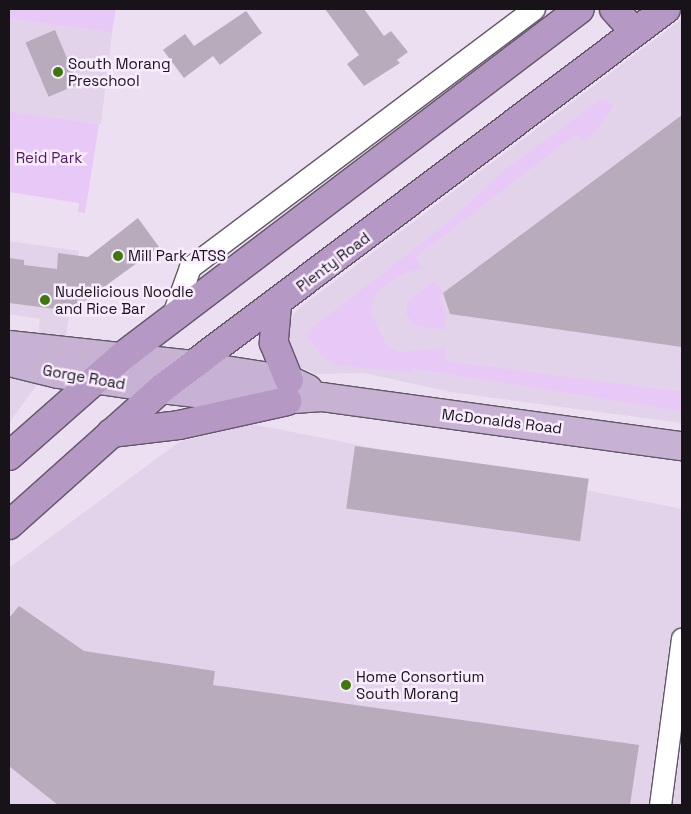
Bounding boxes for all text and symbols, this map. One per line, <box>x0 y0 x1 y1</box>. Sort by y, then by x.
place label: South Morang Preschool <box>68 54 171 89</box>
marker: South Morang Preschool <box>52 66 64 78</box>
park label: Reid Park <box>16 149 82 167</box>
street label: Plenty Road <box>293 229 373 295</box>
place label: Mill Park ATSS <box>128 247 226 265</box>
marker: Mill Park ATSS <box>112 250 124 262</box>
place label: Nudelicious Noodle and Rice Bar <box>55 282 194 317</box>
marker: Nudelicious Noodle and Rice Bar <box>39 294 51 306</box>
street label: Gorge Road <box>41 361 127 393</box>
street label: McDonalds Road <box>441 405 563 437</box>
place label: Home Consortium South Morang <box>356 667 484 702</box>
marker: Home Consortium South Morang <box>340 679 352 691</box>

